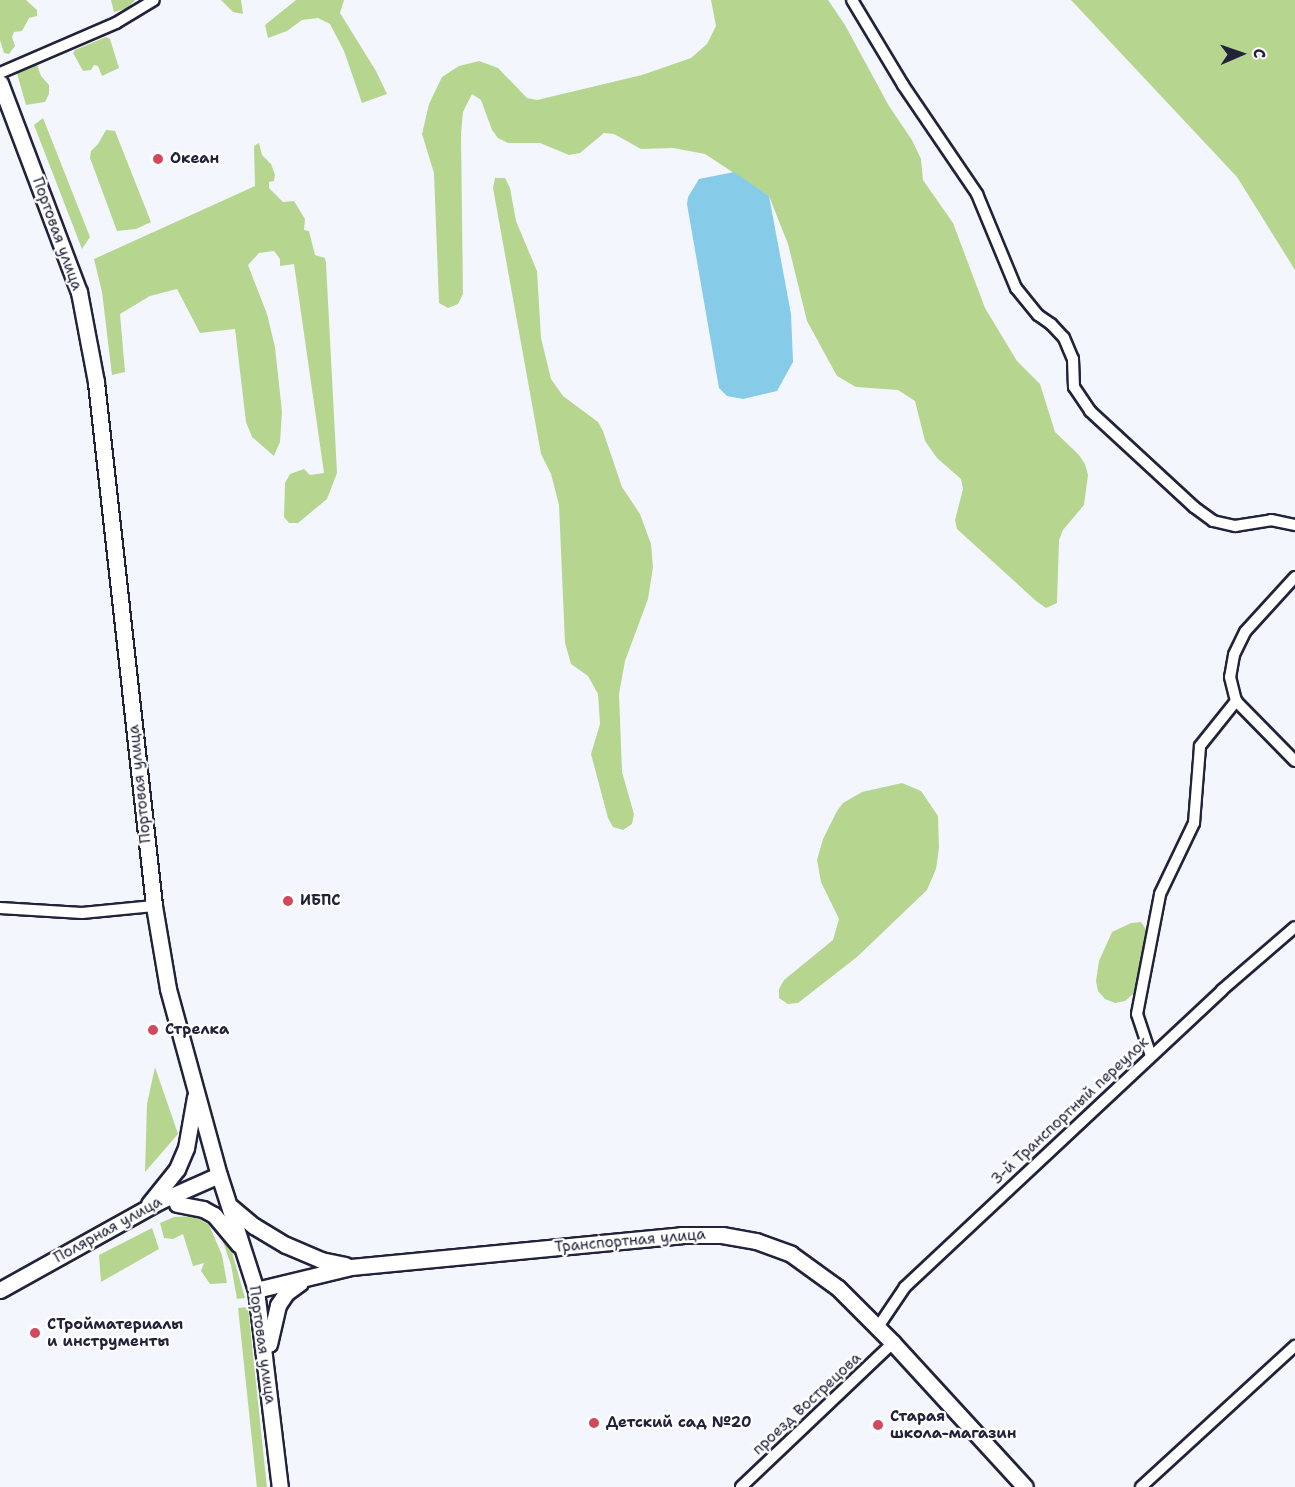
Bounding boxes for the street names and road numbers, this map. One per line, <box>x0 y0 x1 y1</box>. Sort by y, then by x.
street label: Портовая улица <box>28 175 86 293</box>
street label: Портовая улица <box>125 724 155 844</box>
street label: 3-й Транспортный переулок <box>988 1033 1152 1189</box>
street label: Полярная улица <box>51 1193 165 1267</box>
street label: Транспортная улица <box>554 1225 706 1257</box>
street label: Портовая улица <box>245 1285 279 1405</box>
street label: проезд Вострецова <box>749 1349 865 1459</box>

